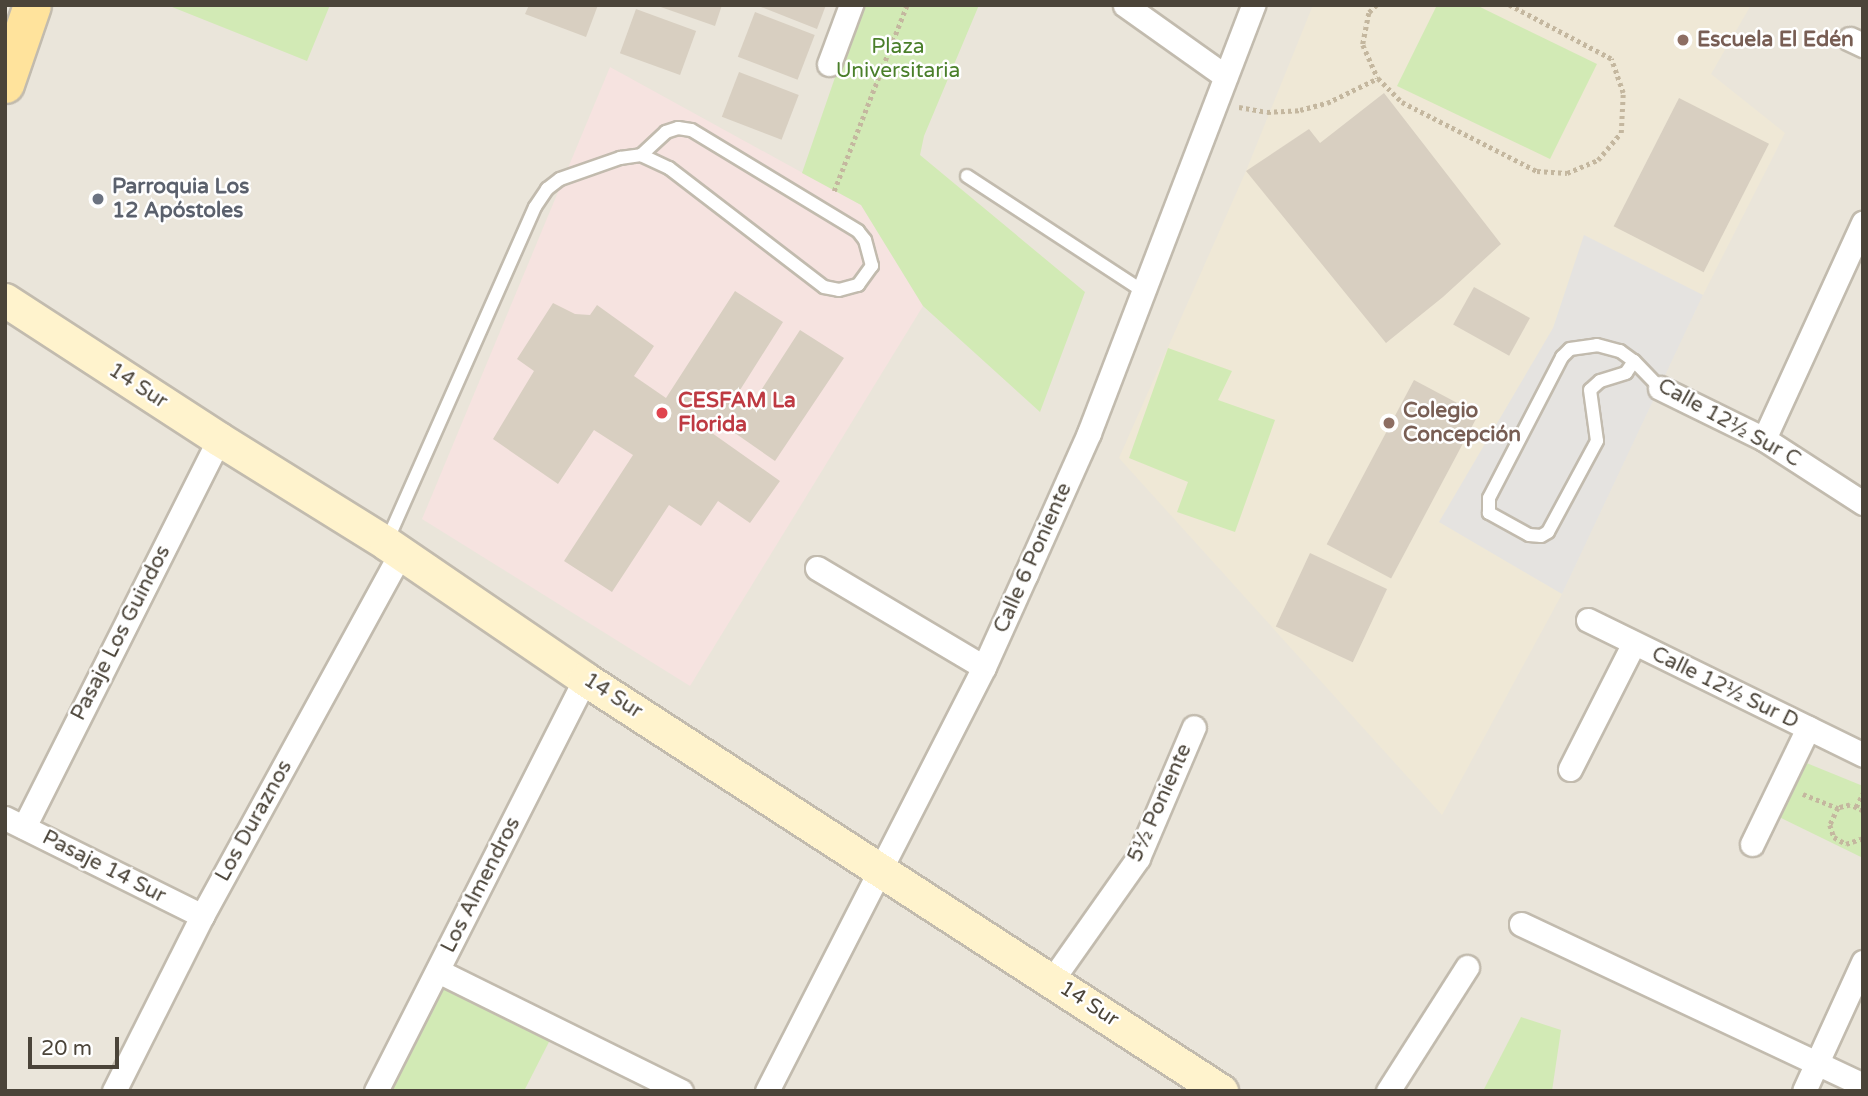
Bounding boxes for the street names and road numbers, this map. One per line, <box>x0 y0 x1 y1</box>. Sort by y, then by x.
street label: 14 Sur <box>104 358 172 414</box>
street label: Calle 12½ Sur C <box>1653 373 1805 473</box>
street label: Calle 6 Poniente <box>989 479 1077 637</box>
street label: Pasaje Los Guindos <box>66 541 176 725</box>
street label: Calle 12½ Sur D <box>1647 642 1803 734</box>
street label: 14 Sur <box>579 668 647 724</box>
street label: 5½ Poniente <box>1123 740 1197 866</box>
street label: Los Duraznos <box>210 756 298 886</box>
street label: Los Almendros <box>436 813 526 957</box>
street label: Pasaje 14 Sur <box>38 825 170 909</box>
street label: 14 Sur <box>1055 976 1123 1032</box>

